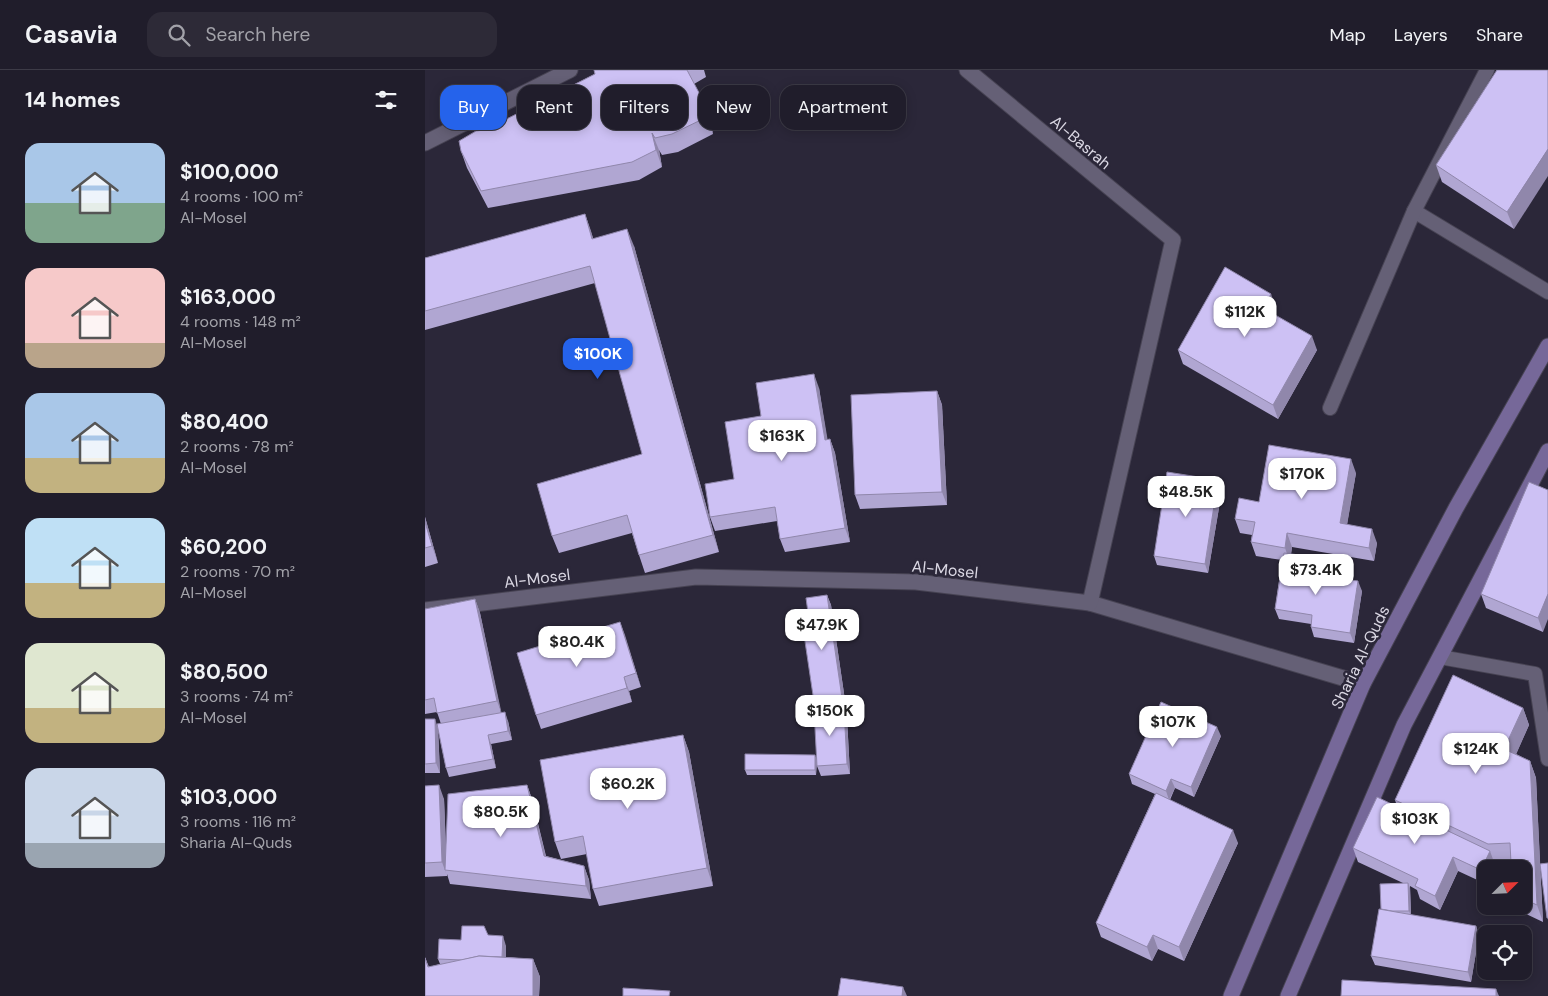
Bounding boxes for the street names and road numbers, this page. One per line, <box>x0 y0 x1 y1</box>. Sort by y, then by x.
street label: Al-Basrah <box>1046 111 1115 174</box>
street label: Al-Mosel <box>911 556 979 583</box>
street label: Al-Mosel <box>503 564 571 593</box>
street label: Sharia Al-Quds <box>1326 602 1395 712</box>

